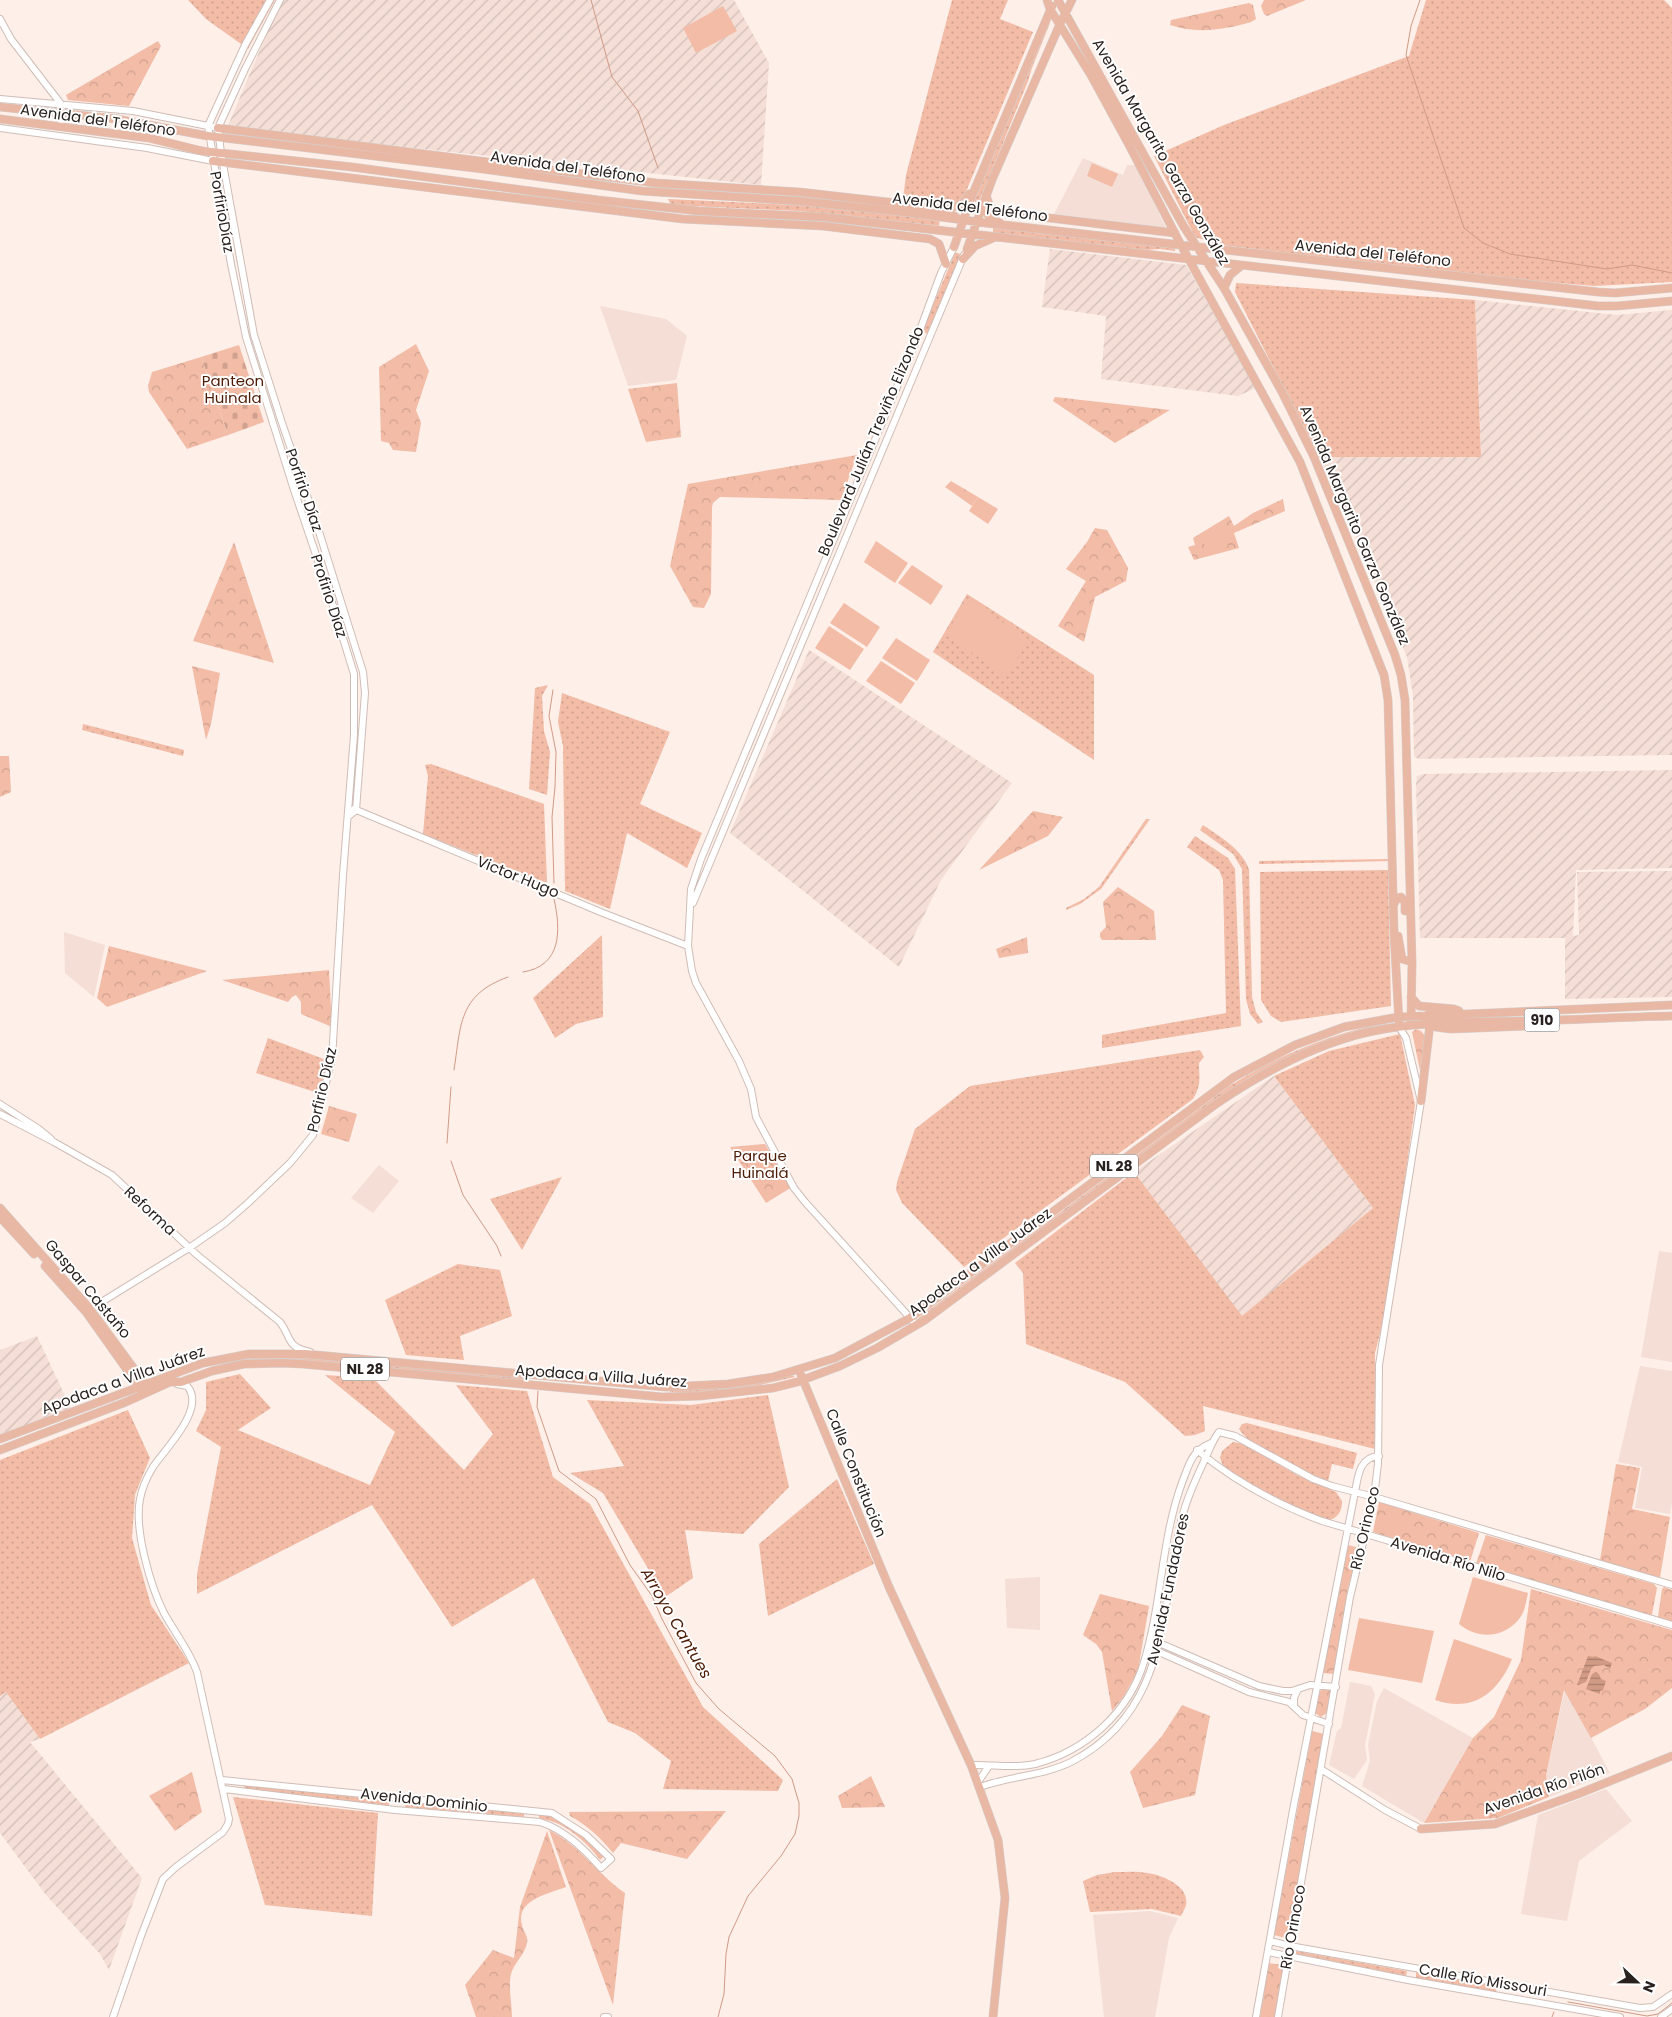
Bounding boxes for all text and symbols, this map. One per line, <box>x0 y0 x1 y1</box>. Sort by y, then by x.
street label: Avenida Margarito Garza González <box>1088 34 1235 269</box>
street label: Avenida del Teléfono <box>19 98 177 141</box>
street label: Avenida del Teléfono <box>489 145 647 188</box>
street label: PorfirioDíaz <box>205 169 240 255</box>
street label: Avenida del Teléfono <box>891 187 1049 226</box>
street label: Avenida del Teléfono <box>1294 234 1452 271</box>
street label: Boulevard Julián Treviño Elizondo <box>813 323 929 559</box>
park label: Panteon Huinala <box>202 370 264 408</box>
street label: Avenida Margarito Garza González <box>1295 402 1416 648</box>
street label: Porfirio Díaz <box>280 445 329 534</box>
street label: Profirio Díaz <box>306 551 353 640</box>
street label: Victor Hugo <box>474 850 563 903</box>
road number: 910 <box>1524 1008 1560 1032</box>
street label: Porfirio Díaz <box>302 1045 342 1134</box>
park label: Parque Huinalá <box>731 1145 789 1183</box>
road number: NL 28 <box>1090 1154 1138 1178</box>
street label: Reforma <box>120 1181 181 1240</box>
street label: Apodaca a Villa Juárez <box>904 1202 1056 1321</box>
street label: Gaspar Castaño <box>41 1234 136 1343</box>
street label: Apodaca a Villa Juárez <box>38 1340 208 1419</box>
road number: NL 28 <box>341 1358 389 1380</box>
street label: Apodaca a Villa Juárez <box>514 1359 688 1392</box>
street label: Calle Constitución <box>821 1405 892 1540</box>
street label: Río Orinoco <box>1345 1484 1384 1572</box>
street label: Avenida Fundadores <box>1141 1511 1194 1667</box>
street label: Avenida Río Nilo <box>1388 1531 1508 1586</box>
water label: Arroyo Cantues <box>635 1563 718 1683</box>
street label: Avenida Río Pilón <box>1480 1758 1607 1819</box>
street label: Avenida Dominio <box>359 1782 489 1817</box>
street label: Río Orinoco <box>1275 1883 1310 1971</box>
north arrow <box>1612 1957 1662 2007</box>
street label: Calle Río Missouri <box>1417 1958 1549 2001</box>
text: N <box>1638 1978 1660 1995</box>

